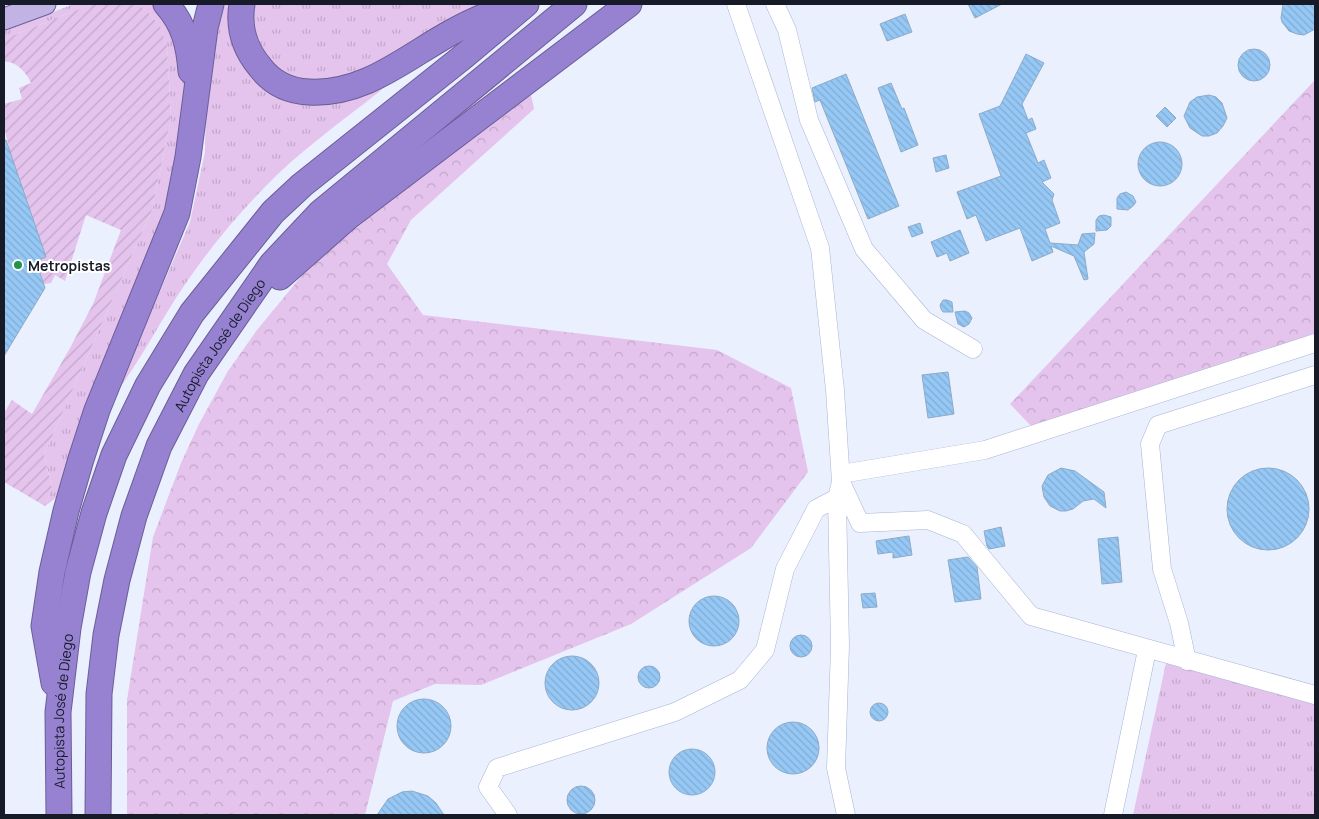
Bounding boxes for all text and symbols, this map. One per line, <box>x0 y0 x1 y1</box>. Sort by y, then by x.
place label: Metropistas <box>28 256 111 275</box>
marker: Metropistas <box>12 259 24 271</box>
street label: Autopista José de Diego <box>169 274 269 415</box>
street label: Autopista José de Diego <box>48 633 77 789</box>

